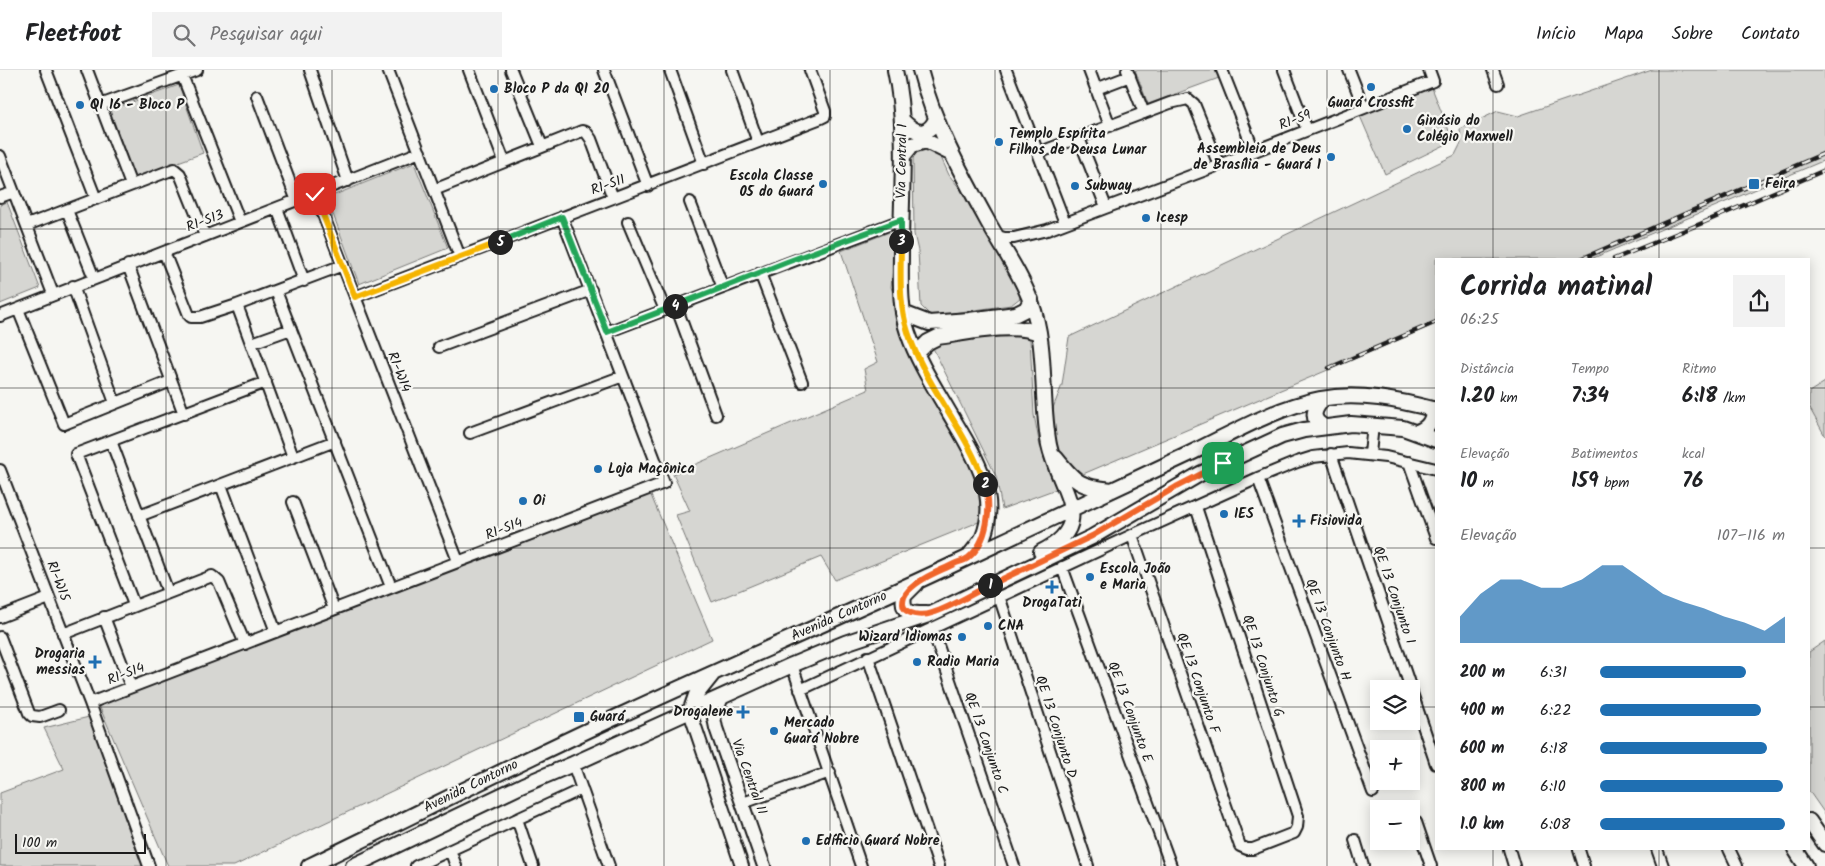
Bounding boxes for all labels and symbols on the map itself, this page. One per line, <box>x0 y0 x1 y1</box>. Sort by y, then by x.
place label: Bloco P da QI 20 <box>504 78 610 100</box>
marker: Guará Crossfit <box>1365 81 1377 93</box>
marker: Bloco P da QI 20 <box>488 83 500 95</box>
place label: Guará Crossfit <box>1328 92 1415 114</box>
place label: QI 16 - Bloco P <box>90 94 185 116</box>
marker: QI 16 - Bloco P <box>74 99 86 111</box>
street label: R1-S9 <box>1276 104 1315 136</box>
place label: Ginásio do Colégio Maxwell <box>1417 110 1513 148</box>
street label: Via Central 1 <box>890 123 914 199</box>
place label: Templo Espírita Filhos de Deusa Lunar <box>1009 123 1147 161</box>
marker: Ginásio do Colégio Maxwell <box>1401 123 1413 135</box>
marker: Templo Espírita Filhos de Deusa Lunar <box>993 136 1005 148</box>
place label: Assembleia de Deus de Brasília - Guará 1 <box>1193 138 1322 176</box>
marker: Assembleia de Deus de Brasília - Guará 1 <box>1325 151 1337 163</box>
place label: Escola Classe 05 do Guará <box>730 165 815 203</box>
street label: R1-S11 <box>588 169 628 201</box>
pin <box>294 173 336 215</box>
place label: Feira <box>1765 173 1795 195</box>
place label: Subway <box>1085 175 1133 197</box>
marker: Feira <box>1747 177 1761 191</box>
marker: Escola Classe 05 do Guará <box>817 178 829 190</box>
marker: Subway <box>1069 180 1081 192</box>
street label: R1-S13 <box>183 204 227 238</box>
place label: Icesp <box>1156 207 1189 229</box>
marker: Icesp <box>1140 212 1152 224</box>
pin: 3 <box>888 228 914 254</box>
pin: 5 <box>488 230 512 254</box>
pin: 4 <box>662 294 688 318</box>
street label: R1-W14 <box>381 348 417 396</box>
pin <box>1202 442 1244 484</box>
place label: Loja Maçônica <box>608 458 695 480</box>
marker: Loja Maçônica <box>592 463 604 475</box>
pin: 2 <box>972 472 998 496</box>
place label: Oi <box>533 490 546 512</box>
marker: Oi <box>517 495 529 507</box>
place label: IES <box>1234 503 1254 525</box>
marker: IES <box>1218 508 1230 520</box>
place label: Fisiovida <box>1310 510 1362 532</box>
street label: R1-S14 <box>482 512 526 546</box>
marker: Fisiovida <box>1292 514 1306 528</box>
street label: QE 13 Conjunto I <box>1367 543 1421 647</box>
street label: R1-W15 <box>40 558 76 606</box>
place label: Escola João e Maria <box>1100 558 1171 596</box>
marker: Escola João e Maria <box>1084 571 1096 583</box>
pin: 1 <box>978 572 1002 598</box>
street label: QE 13 Conjunto H <box>1299 576 1357 684</box>
marker: DrogaTati <box>1046 581 1058 593</box>
street label: Avenida Contorno <box>787 585 891 647</box>
place label: DrogaTati <box>1022 592 1082 614</box>
street label: QE 13 Conjunto G <box>1236 612 1290 720</box>
place label: CNA <box>998 615 1024 637</box>
marker: CNA <box>982 620 994 632</box>
place label: Wizard Idiomas <box>858 626 952 648</box>
street label: QE 13 Conjunto F <box>1170 630 1226 738</box>
marker: Wizard Idiomas <box>956 631 968 643</box>
place label: Drogaria messias <box>35 643 85 681</box>
place label: Radio Maria <box>927 651 999 673</box>
marker: Drogaria messias <box>89 656 101 668</box>
marker: Radio Maria <box>911 656 923 668</box>
street label: R1-S14 <box>104 657 148 691</box>
street label: QE 13 Conjunto E <box>1101 658 1159 766</box>
street label: QE 13 Conjunto D <box>1029 673 1083 781</box>
street label: QE 13 Conjunto C <box>958 689 1014 797</box>
place label: Drogalene <box>673 701 733 723</box>
place label: Guará <box>590 706 626 728</box>
marker: Drogalene <box>737 706 749 718</box>
marker: Guará <box>572 710 586 724</box>
place label: Mercado Guará Nobre <box>784 712 859 750</box>
marker: Mercado Guará Nobre <box>768 725 780 737</box>
street label: Via Central II <box>725 736 773 818</box>
street label: Avenida Contorno <box>420 754 522 818</box>
place label: Edíficio Guará Nobre <box>816 830 940 852</box>
scale bar <box>15 831 146 854</box>
marker: Edíficio Guará Nobre <box>800 835 812 847</box>

